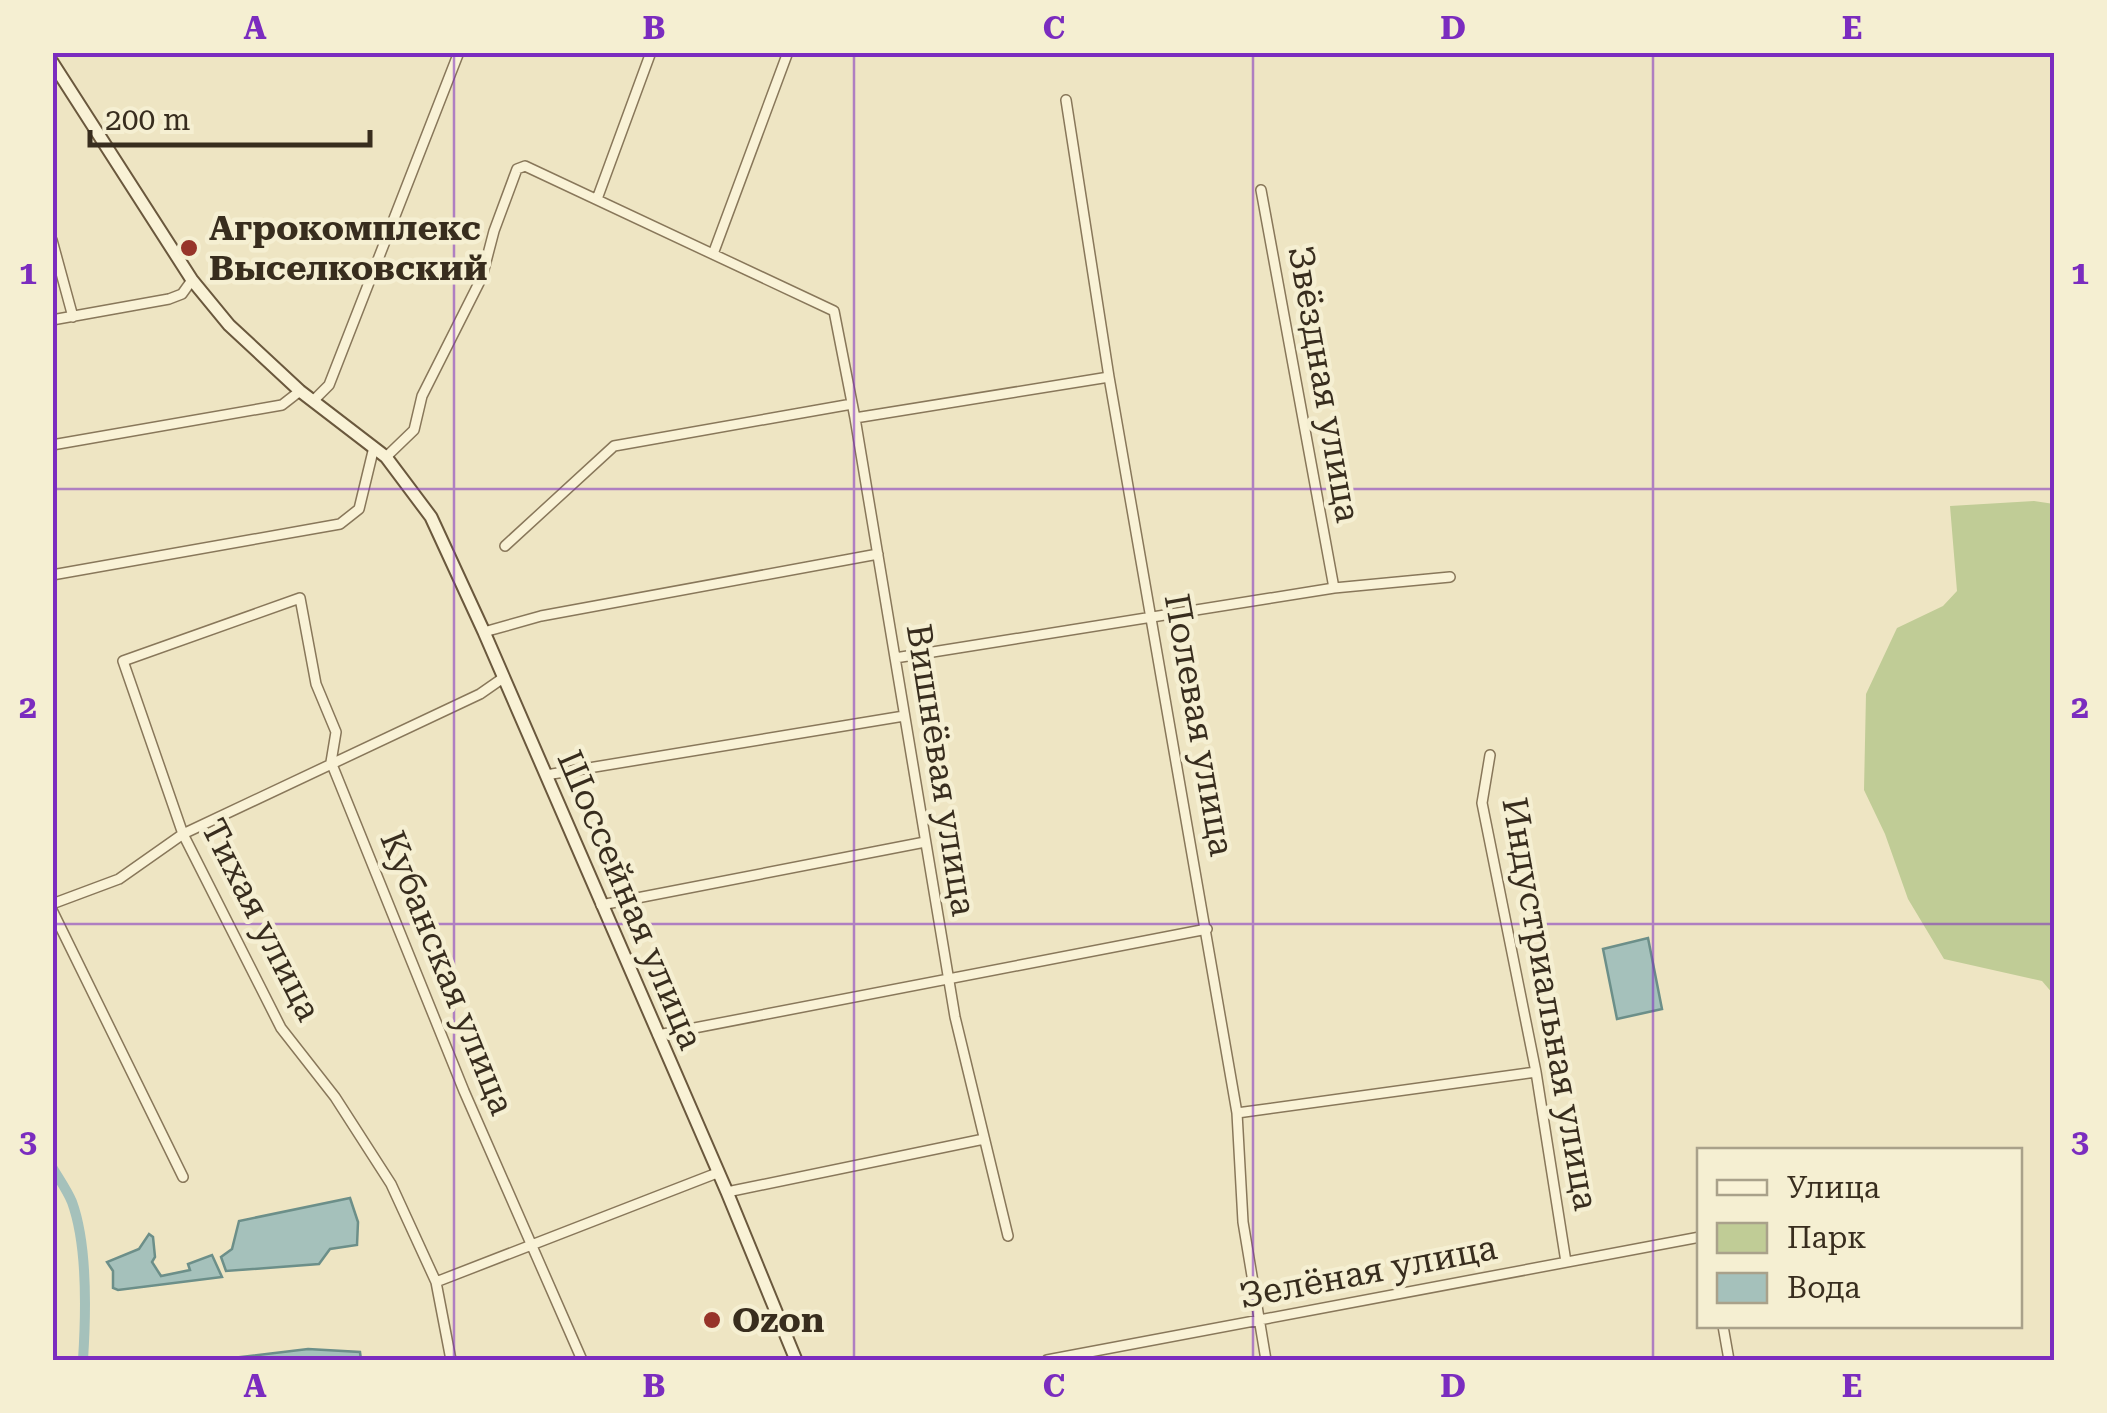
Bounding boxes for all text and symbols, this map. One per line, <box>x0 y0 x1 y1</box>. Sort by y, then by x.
text: A <box>243 9 267 47</box>
text: B <box>642 9 666 47</box>
text: C <box>1043 9 1065 47</box>
text: D <box>1440 9 1466 47</box>
text: E <box>1842 9 1862 47</box>
scale bar <box>90 85 370 147</box>
text: 200 m <box>105 102 190 137</box>
place label: Агрокомплекс Выселковский <box>209 208 487 289</box>
marker: Агрокомплекс Выселковский <box>178 237 200 259</box>
street label: Звёздная улица <box>1279 243 1369 525</box>
text: 1 <box>19 254 37 292</box>
text: 1 <box>2071 254 2089 292</box>
street label: Полевая улица <box>1156 591 1242 859</box>
street label: Вишнёвая улица <box>898 621 984 919</box>
text: 2 <box>19 688 37 726</box>
text: 2 <box>2071 688 2089 726</box>
street label: Шоссейная улица <box>549 745 711 1055</box>
street label: Индустриальная улица <box>1494 795 1606 1213</box>
street label: Тихая улица <box>193 812 329 1028</box>
street label: Кубанская улица <box>371 825 523 1121</box>
text: 3 <box>19 1122 37 1160</box>
text: 3 <box>2071 1122 2089 1160</box>
legend <box>1697 1148 2022 1328</box>
text: Улица <box>1787 1170 1880 1205</box>
text: Парк <box>1787 1220 1866 1255</box>
street label: Зелёная улица <box>1236 1227 1500 1317</box>
text: Вода <box>1787 1270 1861 1305</box>
place label: Ozon <box>732 1300 824 1341</box>
marker: Ozon <box>701 1309 723 1331</box>
text: A <box>243 1367 267 1405</box>
text: B <box>642 1367 666 1405</box>
text: C <box>1043 1367 1065 1405</box>
text: D <box>1440 1367 1466 1405</box>
text: E <box>1842 1367 1862 1405</box>

